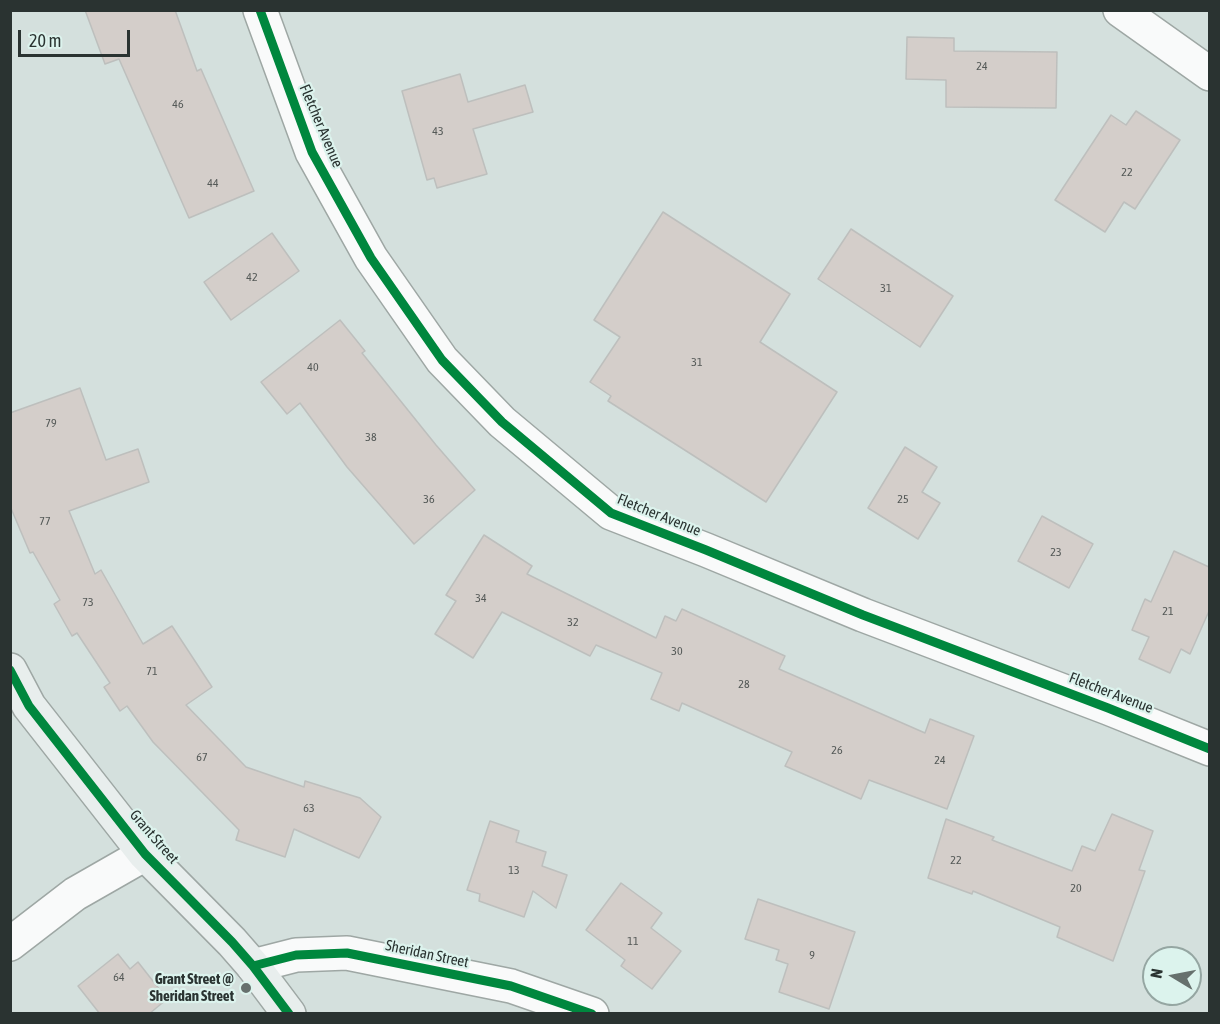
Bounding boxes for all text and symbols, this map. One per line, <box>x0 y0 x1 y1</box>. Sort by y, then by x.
scale bar <box>21 18 134 56</box>
text: 20 m <box>29 30 61 51</box>
house number: 24 <box>976 59 988 73</box>
street label: Fletcher Avenue <box>295 82 347 170</box>
house number: 46 <box>172 97 184 111</box>
house number: 43 <box>432 124 444 138</box>
house number: 22 <box>1121 165 1133 179</box>
house number: 44 <box>207 176 219 190</box>
house number: 42 <box>246 270 258 284</box>
house number: 31 <box>880 281 892 295</box>
house number: 31 <box>691 355 703 369</box>
house number: 40 <box>307 360 319 374</box>
house number: 79 <box>45 416 57 430</box>
house number: 38 <box>365 430 377 444</box>
street label: Fletcher Avenue <box>615 490 703 540</box>
house number: 36 <box>423 492 435 506</box>
house number: 25 <box>897 492 909 506</box>
house number: 77 <box>39 514 51 528</box>
house number: 23 <box>1050 545 1062 559</box>
house number: 34 <box>475 591 487 605</box>
house number: 73 <box>82 595 94 609</box>
house number: 21 <box>1162 604 1174 618</box>
house number: 32 <box>567 615 579 629</box>
house number: 30 <box>671 644 683 658</box>
house number: 71 <box>146 664 158 678</box>
street label: Fletcher Avenue <box>1066 669 1156 717</box>
house number: 28 <box>738 677 750 691</box>
house number: 26 <box>831 743 843 757</box>
house number: 67 <box>196 750 208 764</box>
house number: 24 <box>934 753 946 767</box>
house number: 63 <box>303 801 315 815</box>
street label: Grant Street <box>126 806 182 868</box>
house number: 22 <box>950 853 962 867</box>
house number: 13 <box>508 863 520 877</box>
house number: 20 <box>1070 881 1082 895</box>
house number: 11 <box>627 934 639 948</box>
street label: Sheridan Street <box>384 936 470 972</box>
north arrow <box>1142 946 1202 1006</box>
house number: 9 <box>809 948 815 962</box>
text: N <box>1147 967 1166 979</box>
house number: 64 <box>113 970 125 984</box>
place label: Grant Street @ Sheridan Street <box>149 970 234 1005</box>
marker: Grant Street @ Sheridan Street <box>239 981 253 995</box>

